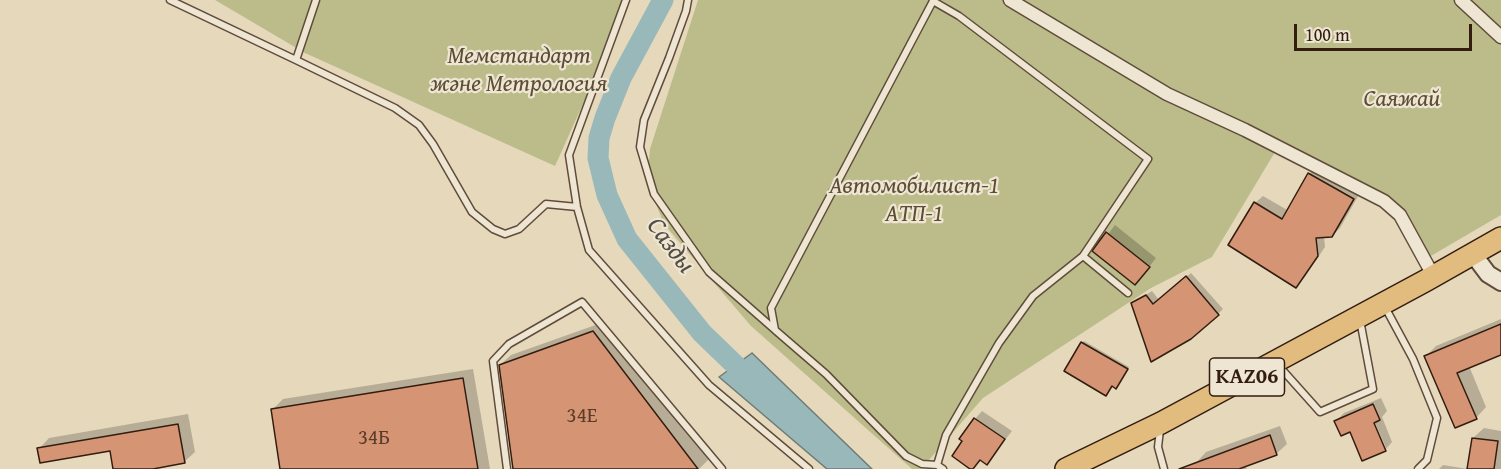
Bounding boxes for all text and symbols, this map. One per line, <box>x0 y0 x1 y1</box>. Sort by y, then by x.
scale bar <box>1297 12 1476 50</box>
text: 100 m <box>1305 21 1350 48</box>
park label: Мемстандарт және Метрология <box>430 43 608 99</box>
park label: Саяжай <box>1364 86 1440 114</box>
park label: Автомобилист-1 АТП-1 <box>829 173 999 229</box>
water label: Сазды <box>639 212 701 280</box>
road number: KАZ06 <box>1210 358 1284 396</box>
house number: 34Е <box>567 404 597 430</box>
house number: 34Б <box>358 426 390 452</box>

